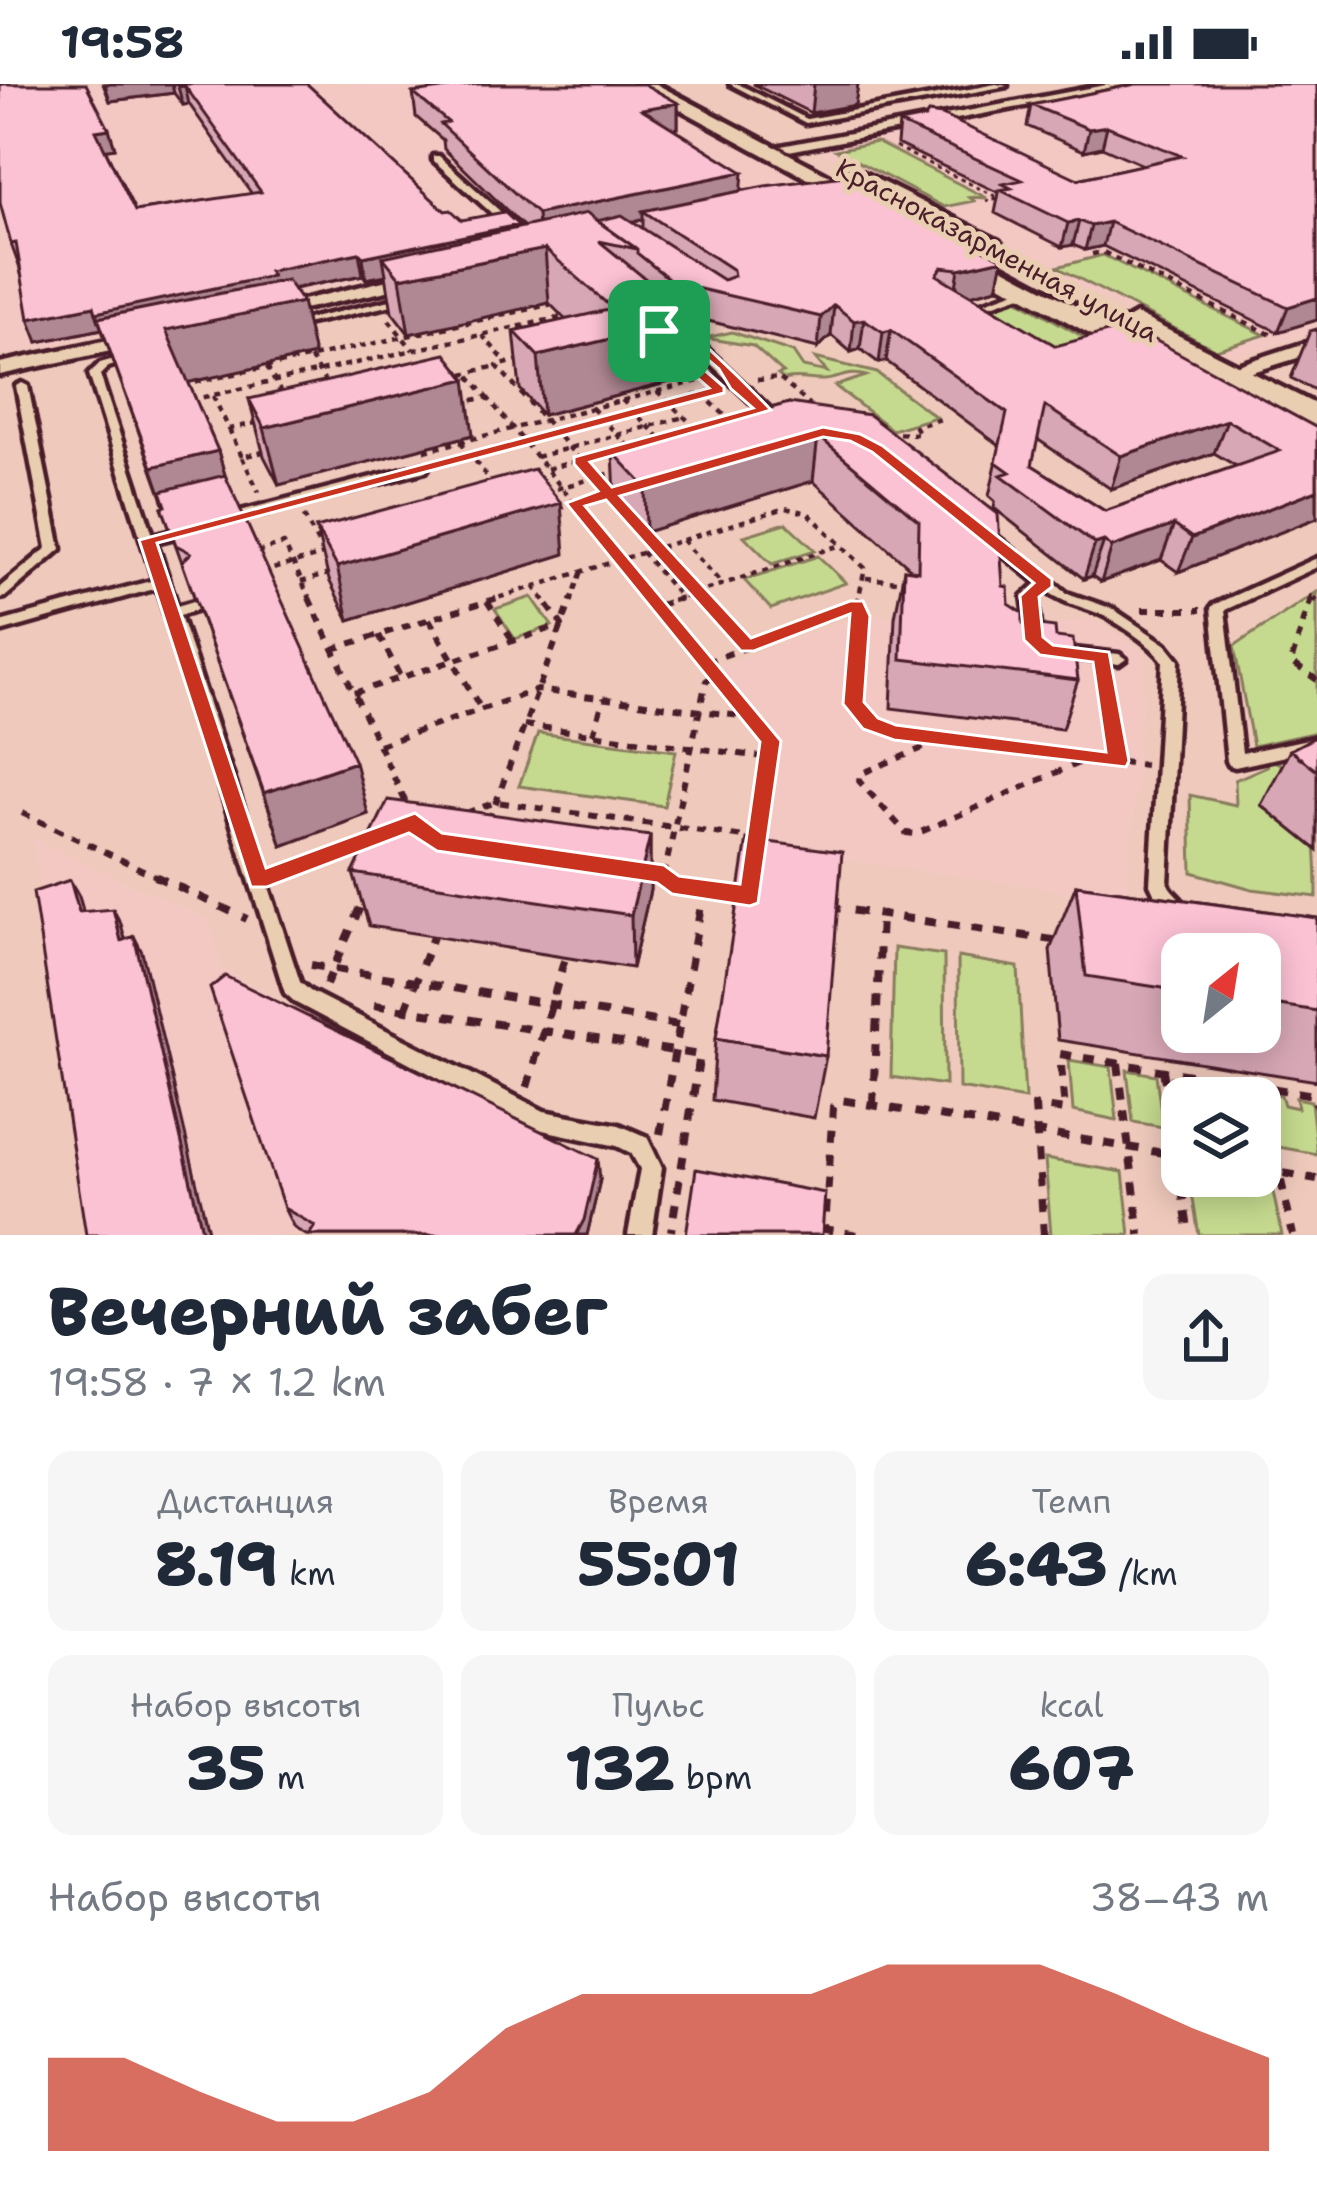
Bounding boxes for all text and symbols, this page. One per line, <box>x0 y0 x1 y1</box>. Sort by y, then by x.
text: 19:58 <box>60 12 184 72</box>
street label: Красноказарменная улица <box>829 149 1165 351</box>
pin <box>608 280 710 382</box>
icon: arrive <box>626 298 692 364</box>
north arrow <box>1161 933 1281 1053</box>
map controls <box>1161 933 1281 1197</box>
button: layers <box>1161 1077 1281 1197</box>
text: Вечерний забег <box>48 1267 608 1355</box>
button: share <box>1143 1274 1269 1400</box>
text: 19:58 · 7 × 1.2 km <box>48 1356 386 1408</box>
text: Дистанция <box>157 1479 334 1524</box>
text: Время <box>608 1479 709 1524</box>
text: Темп <box>1032 1479 1111 1524</box>
text: 8.19 <box>155 1524 278 1604</box>
text: 55:01 <box>577 1524 740 1604</box>
text: 6:43 <box>965 1524 1108 1604</box>
text: km <box>278 1551 336 1596</box>
text: /km <box>1108 1551 1178 1596</box>
text: Набор высоты <box>130 1683 361 1728</box>
text: Пульс <box>612 1683 705 1728</box>
text: kcal <box>1039 1683 1104 1728</box>
text: 35 <box>186 1728 266 1808</box>
text: 132 <box>565 1728 675 1808</box>
text: 607 <box>1009 1728 1134 1808</box>
text: m <box>266 1755 305 1800</box>
text: bpm <box>675 1755 752 1800</box>
text: Набор высоты <box>48 1871 322 1923</box>
text: 38–43 m <box>1089 1871 1269 1923</box>

